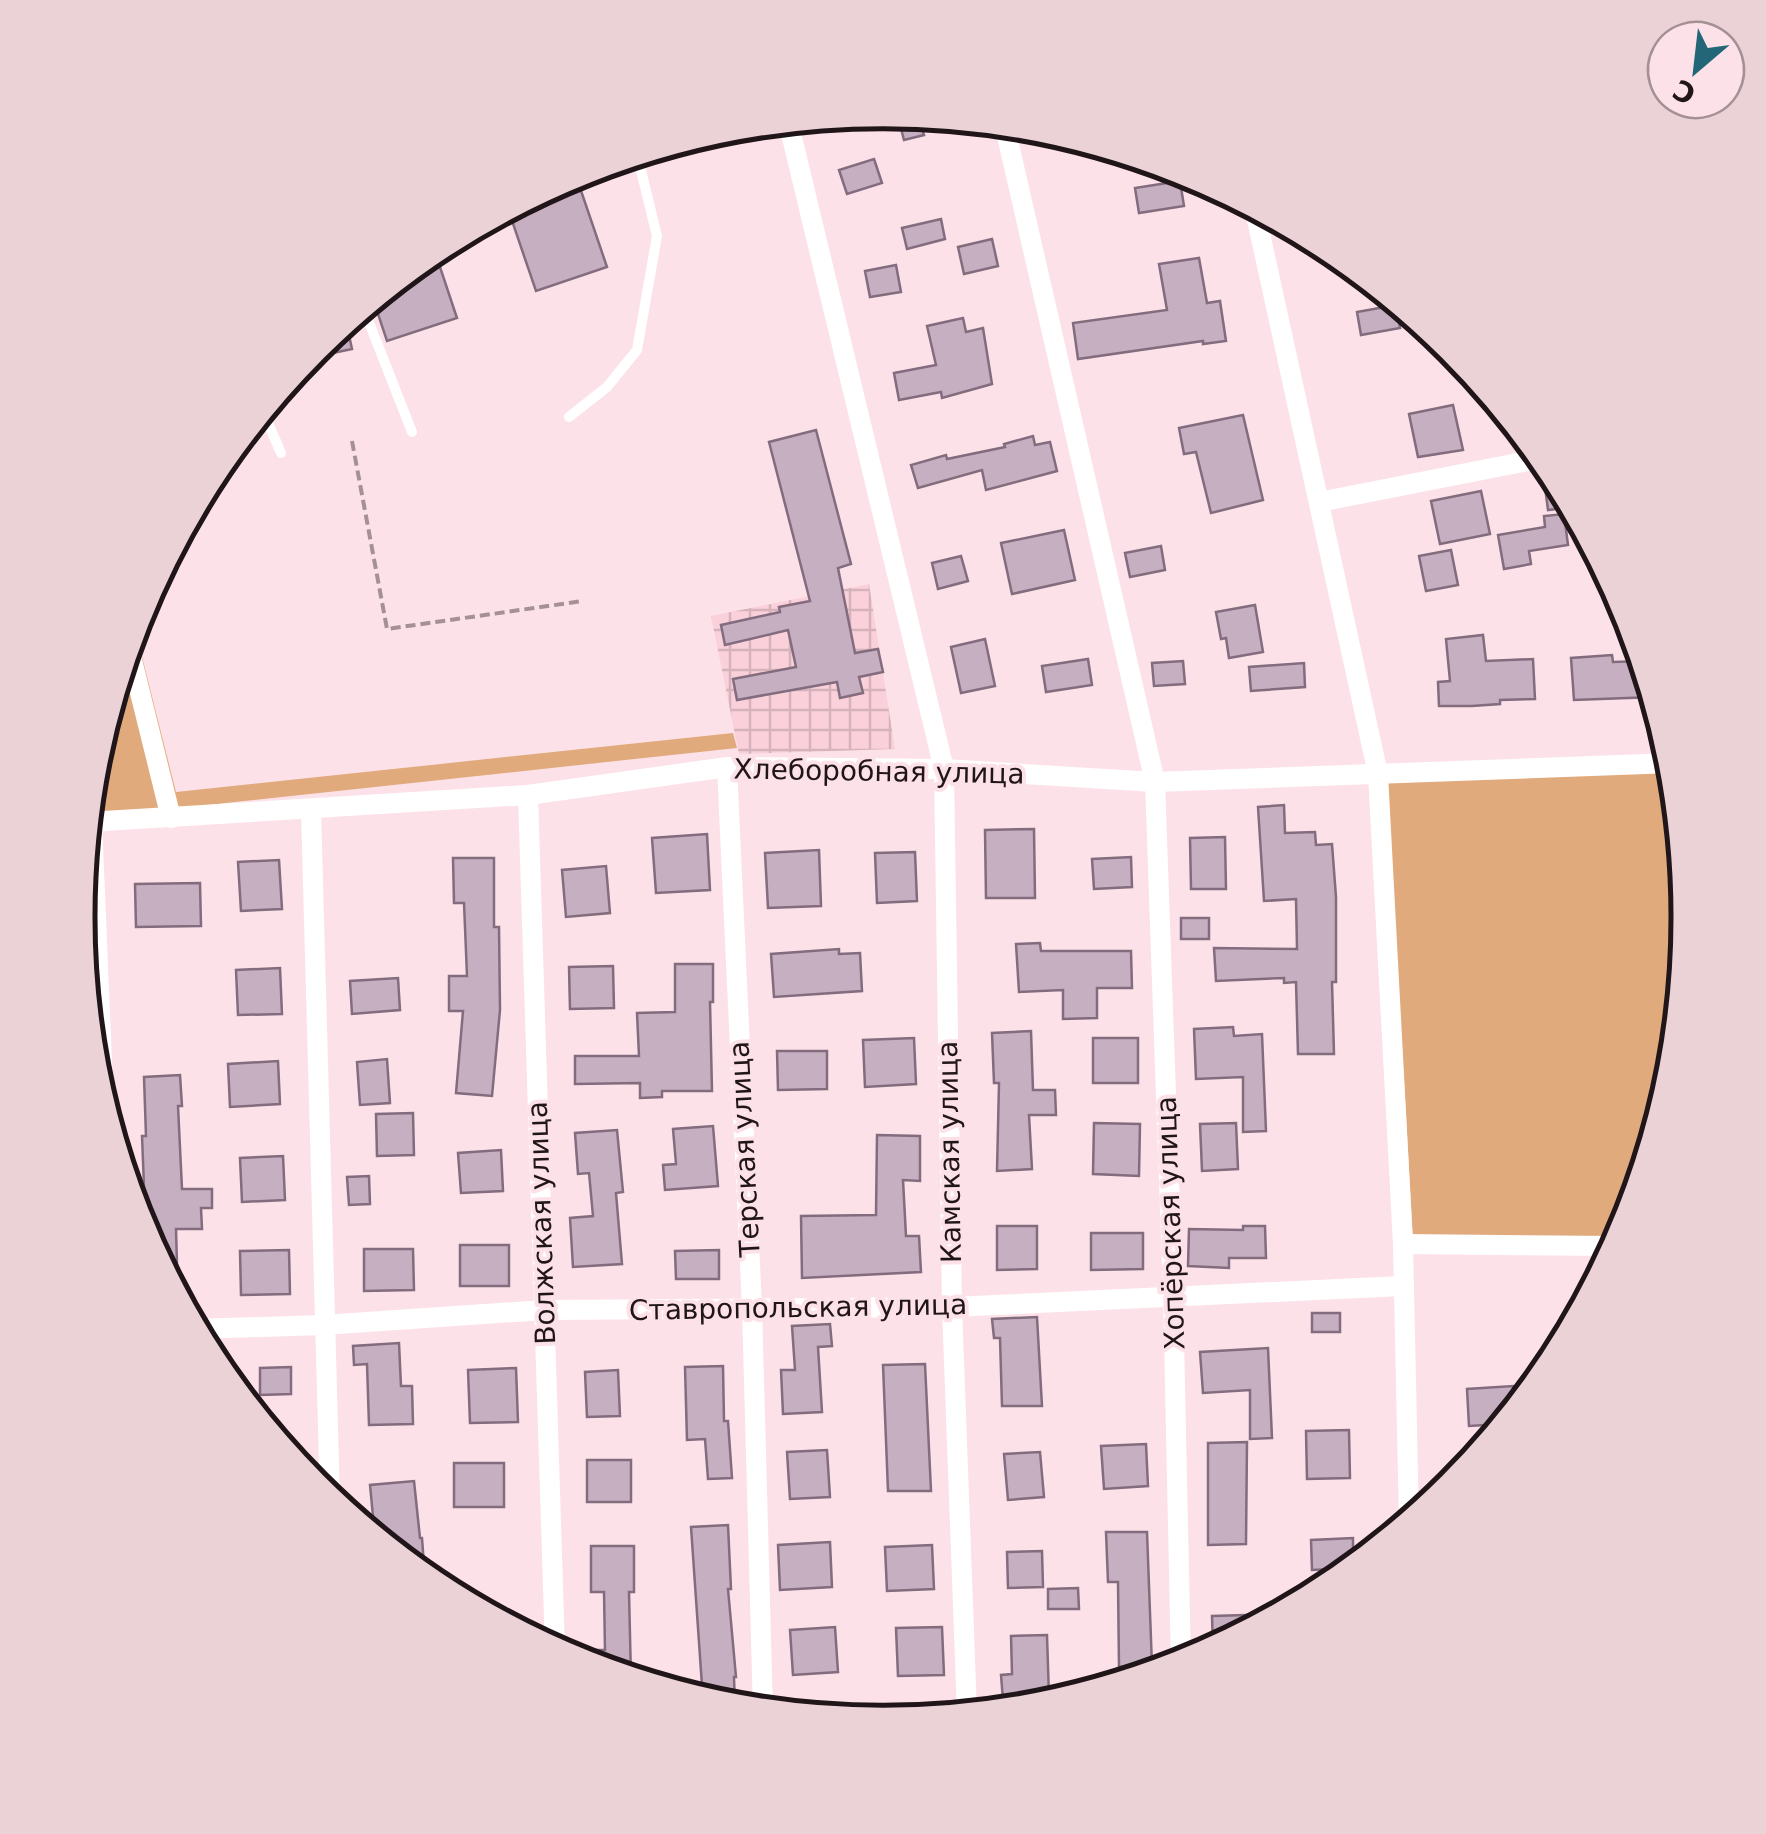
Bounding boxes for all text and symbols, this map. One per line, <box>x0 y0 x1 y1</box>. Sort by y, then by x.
north arrow <box>1646 20 1746 120</box>
text: С <box>1668 72 1701 111</box>
street label: Хлеборобная улица <box>733 752 1025 791</box>
street label: Терская улица <box>722 1040 767 1259</box>
street label: Камская улица <box>931 1041 968 1263</box>
street label: Хопёрская улица <box>1150 1096 1191 1350</box>
street label: Волжская улица <box>521 1101 562 1345</box>
street label: Ставропольская улица <box>629 1288 967 1327</box>

